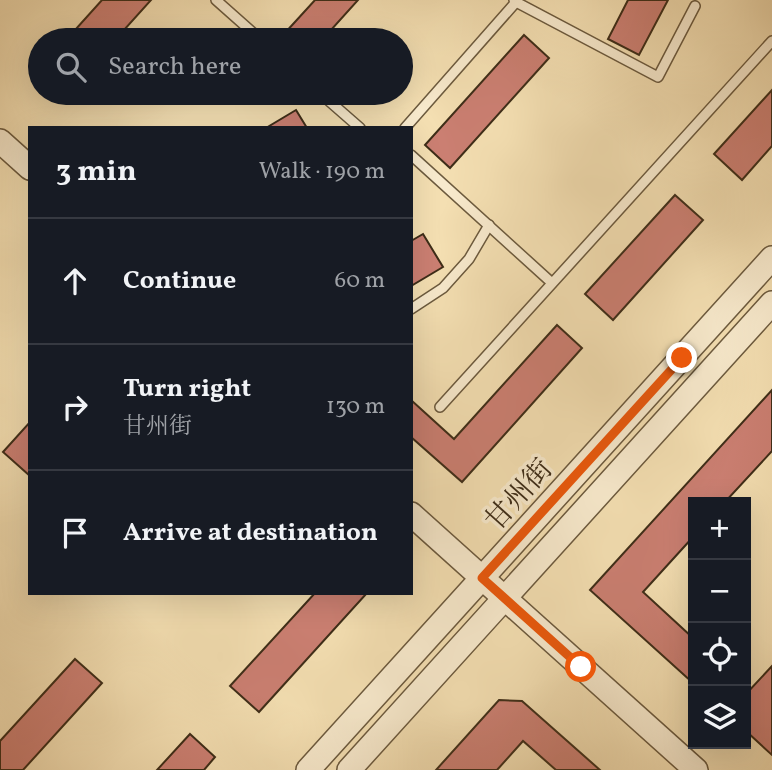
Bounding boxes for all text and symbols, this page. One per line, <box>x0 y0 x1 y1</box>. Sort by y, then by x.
search box <box>28 28 413 105</box>
icon: search <box>52 48 90 86</box>
text: Search here <box>108 49 241 85</box>
text: 3 min <box>56 151 137 193</box>
text: Walk · 190 m <box>259 156 385 188</box>
icon: ahead <box>56 262 94 300</box>
text: Continue <box>123 263 236 299</box>
text: 60 m <box>335 265 385 297</box>
route end <box>666 342 697 373</box>
text: Turn right <box>123 371 251 407</box>
icon: right <box>56 388 94 426</box>
text: 130 m <box>326 391 385 423</box>
text: 甘州街 <box>123 411 192 443</box>
street label: 甘州街 <box>477 451 562 540</box>
map controls <box>688 497 751 749</box>
button: + <box>688 497 751 560</box>
icon: arrive <box>56 514 94 552</box>
text: Arrive at destination <box>123 515 378 551</box>
button: − <box>688 560 751 623</box>
button: locate <box>688 623 751 686</box>
route start <box>565 651 596 682</box>
button: layers <box>688 686 751 749</box>

